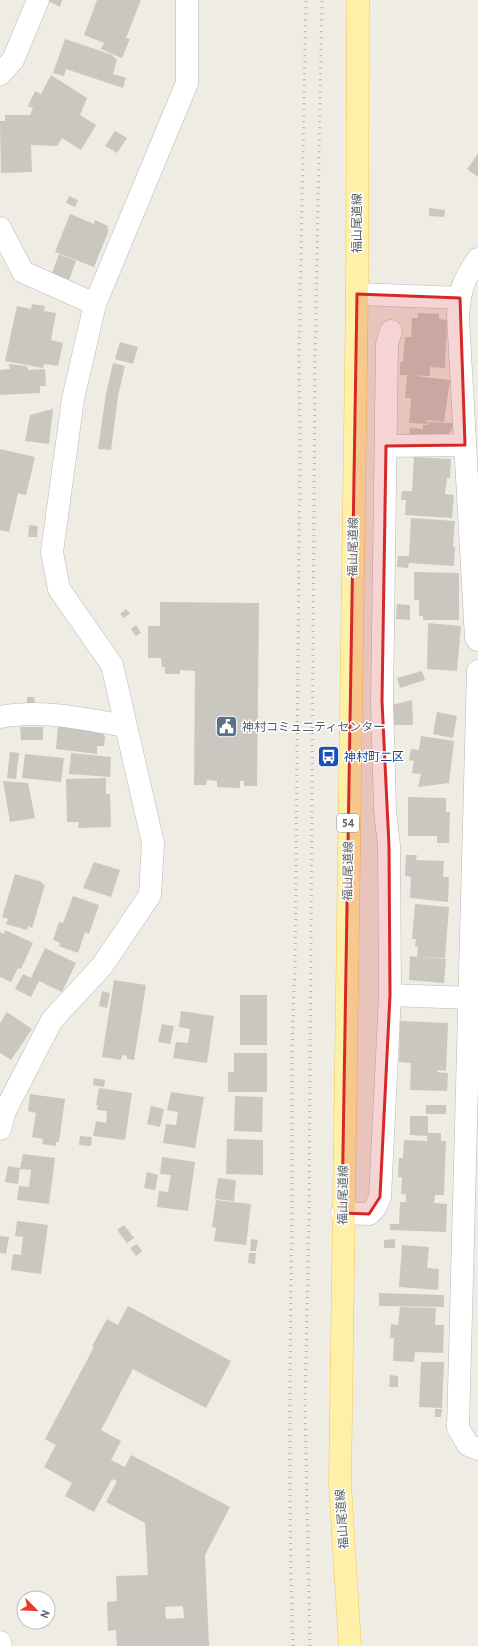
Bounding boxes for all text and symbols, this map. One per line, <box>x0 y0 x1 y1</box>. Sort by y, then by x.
street label: 福山尾道線 <box>349 193 364 253</box>
street label: 福山尾道線 <box>344 517 361 577</box>
public building icon: 神村コミュ二ティセンター <box>213 714 239 740</box>
place label: 神村コミュ二ティセンター <box>242 719 385 734</box>
bus stop icon: 神村町二区 <box>316 744 342 770</box>
place label: 神村町二区 <box>344 749 404 764</box>
road number: 54 <box>337 814 359 832</box>
street label: 福山尾道線 <box>339 841 356 901</box>
street label: 福山尾道線 <box>334 1165 351 1225</box>
street label: 福山尾道線 <box>332 1489 351 1549</box>
north arrow <box>16 1590 56 1630</box>
text: N <box>37 1608 53 1620</box>

